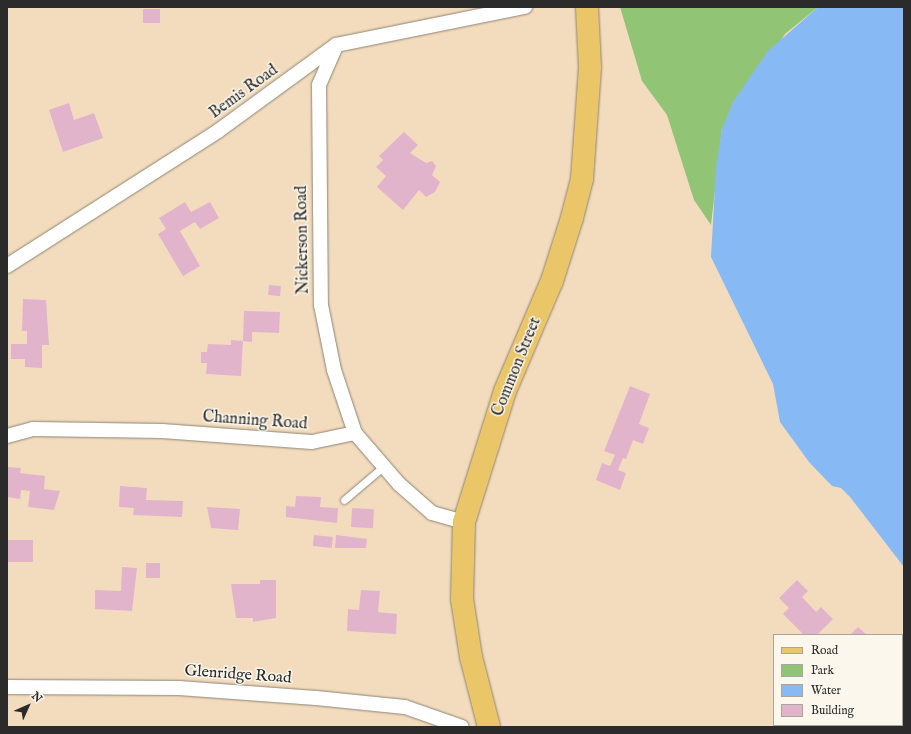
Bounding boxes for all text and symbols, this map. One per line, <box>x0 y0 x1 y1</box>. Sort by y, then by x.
street label: Bemis Road <box>206 61 282 123</box>
street label: Nickerson Road <box>292 185 314 295</box>
street label: Common Street <box>488 315 546 419</box>
street label: Channing Road <box>202 408 308 434</box>
legend <box>773 634 903 726</box>
text: Road <box>811 643 838 658</box>
street label: Glenridge Road <box>184 662 292 688</box>
text: Park <box>811 663 834 678</box>
text: Water <box>811 683 841 698</box>
north arrow <box>8 686 48 726</box>
text: N <box>28 689 45 706</box>
text: Building <box>811 703 854 718</box>

